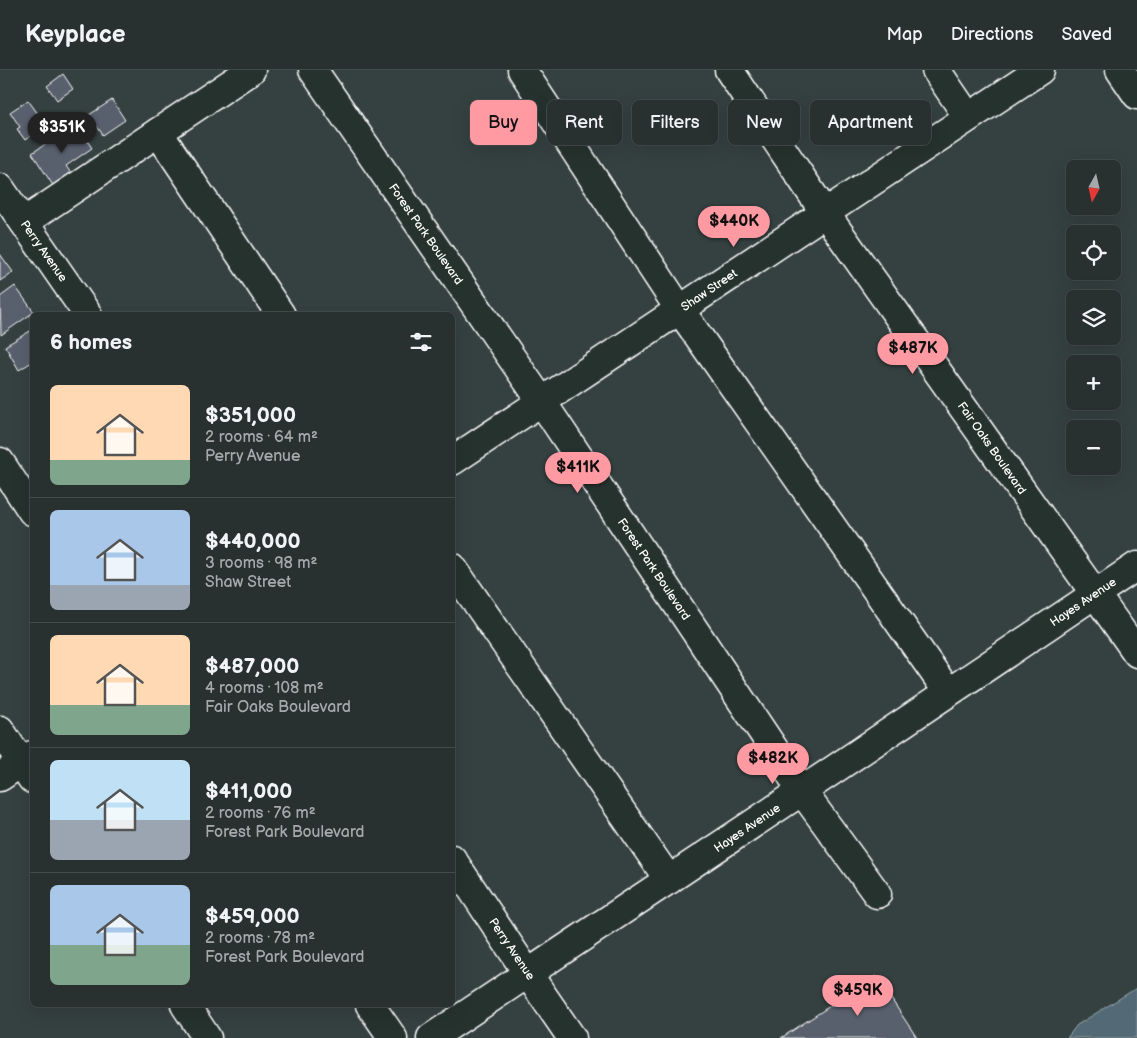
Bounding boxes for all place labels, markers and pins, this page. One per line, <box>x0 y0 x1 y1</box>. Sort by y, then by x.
pin: $351K <box>27 112 97 154</box>
pin: $440K <box>699 206 769 248</box>
pin: $487K <box>878 332 948 375</box>
pin: $411K <box>543 452 613 494</box>
pin: $482K <box>738 742 808 785</box>
pin: $459K <box>823 974 893 1017</box>

